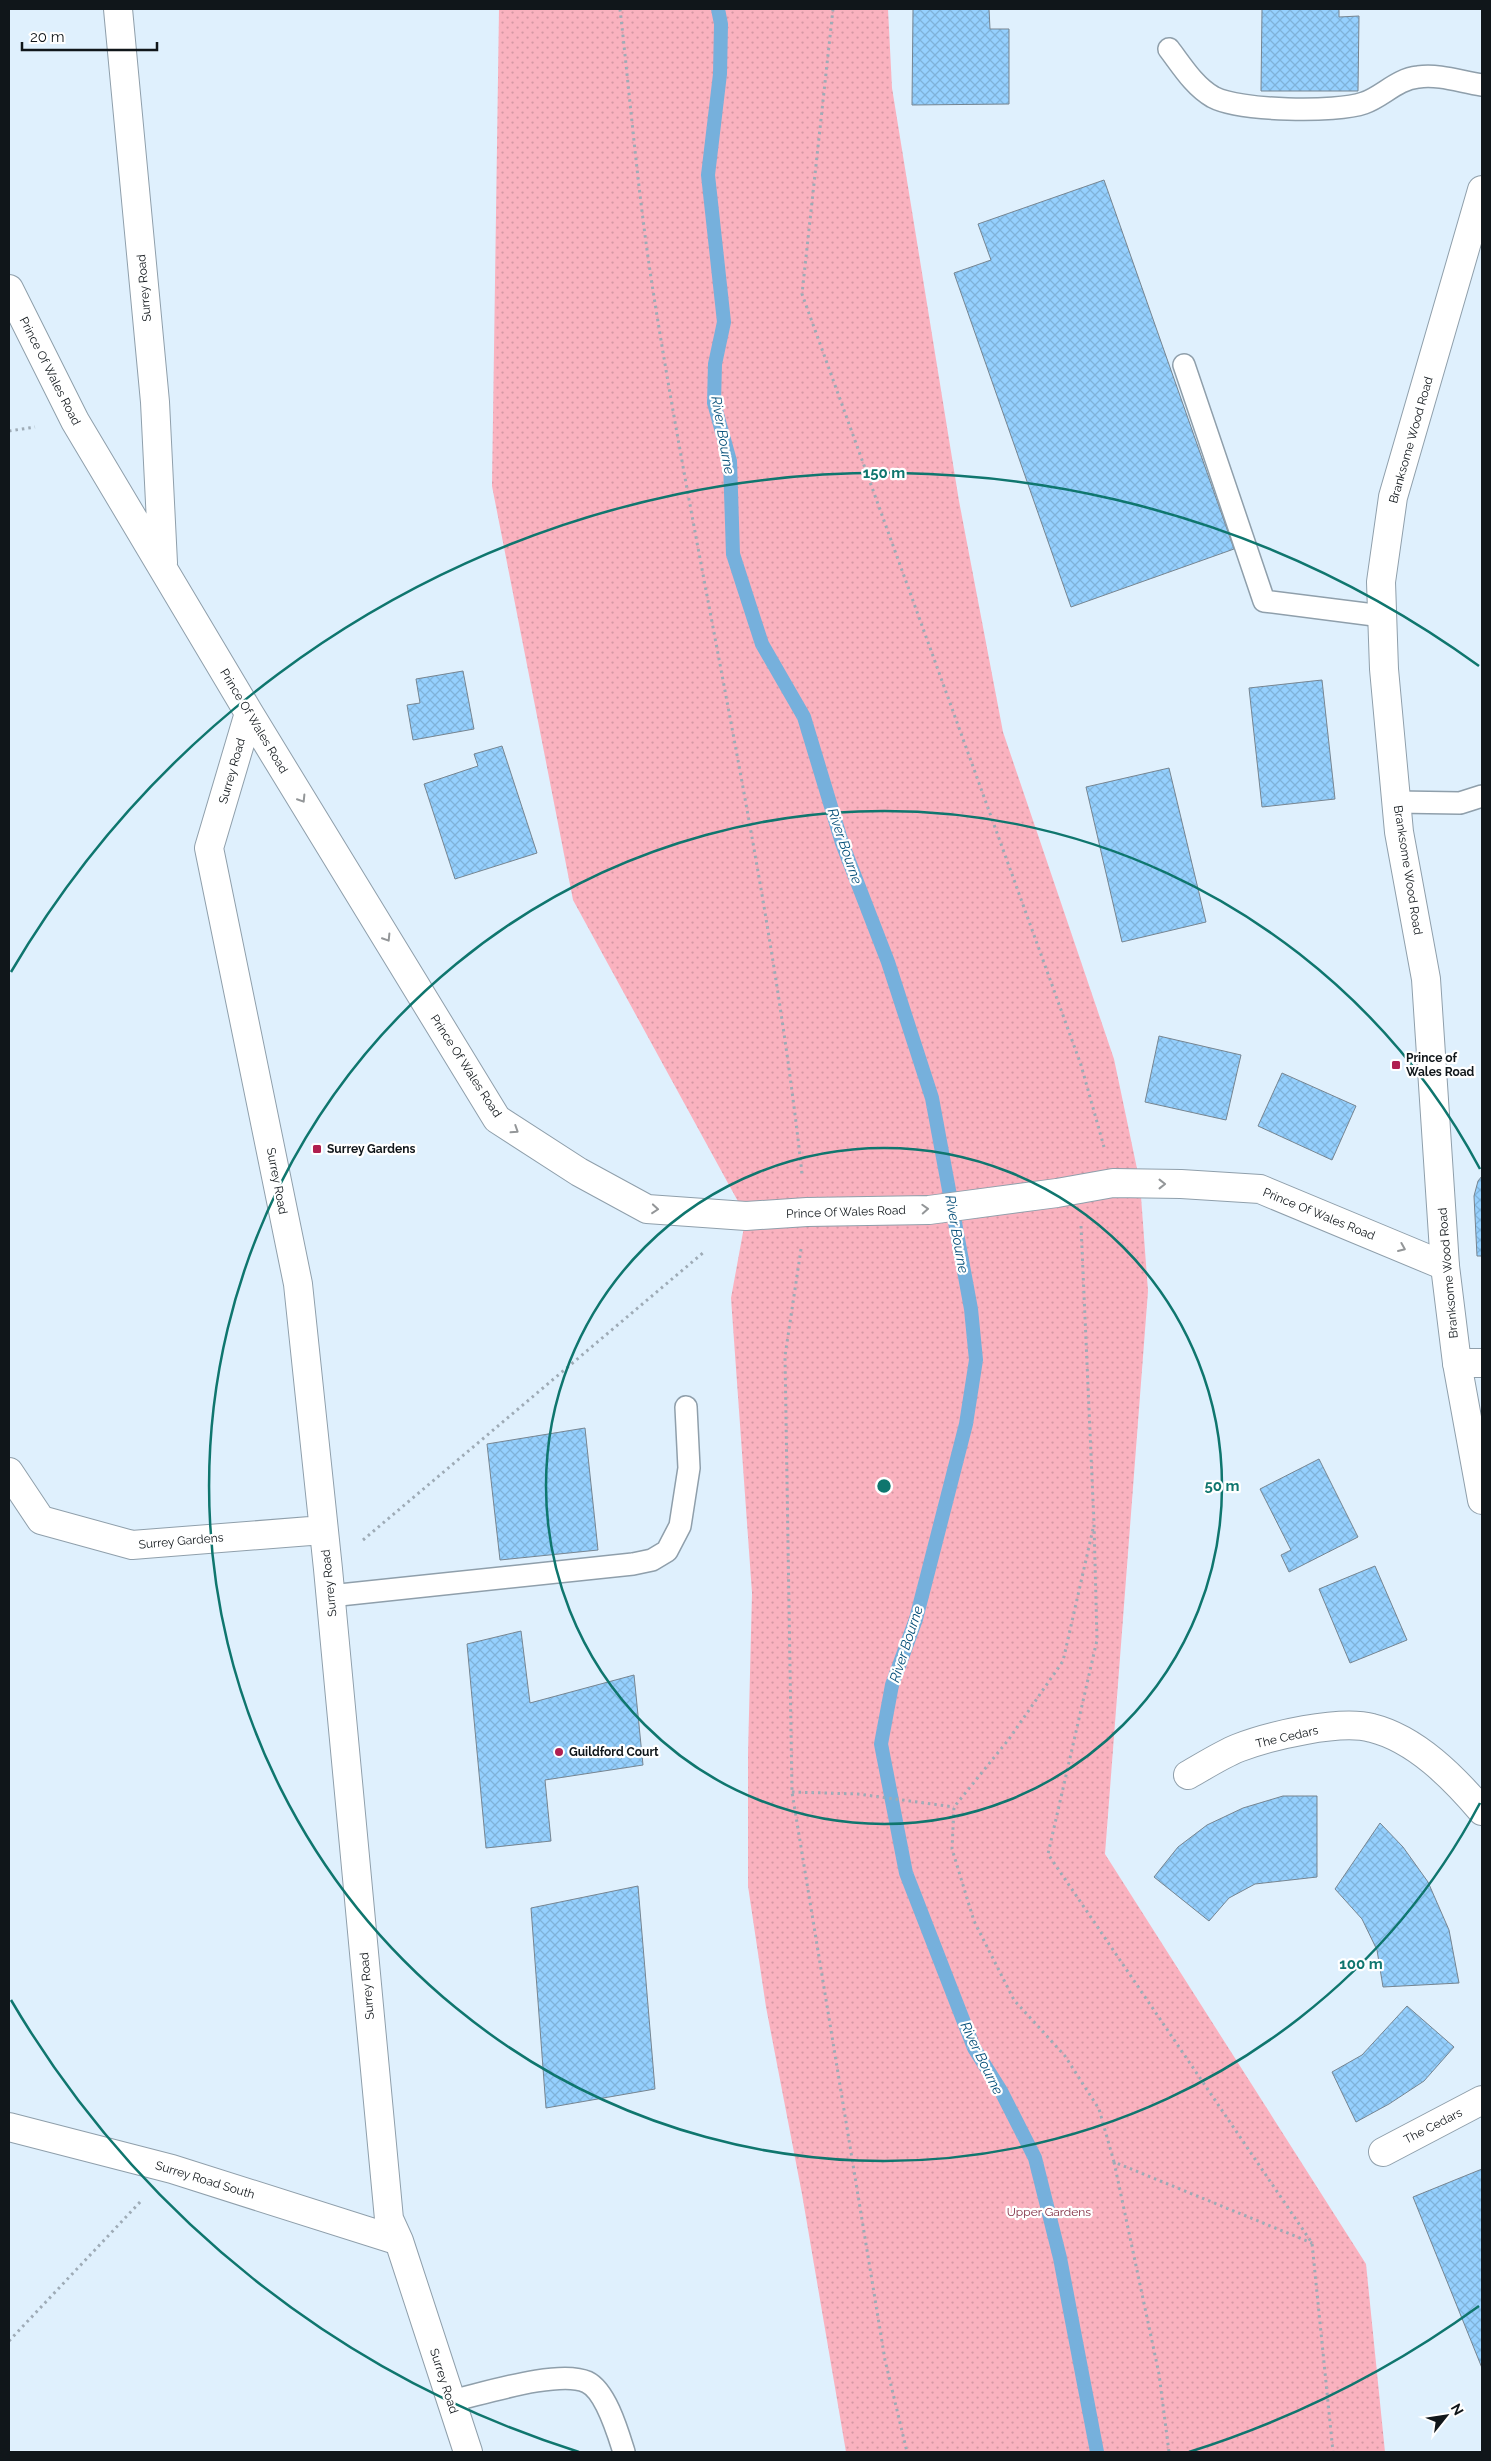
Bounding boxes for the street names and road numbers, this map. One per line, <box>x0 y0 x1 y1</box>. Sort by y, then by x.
street label: Surrey Road <box>134 254 154 322</box>
street label: Prince Of Wales Road <box>17 315 83 427</box>
street label: Branksome Wood Road <box>1386 375 1436 505</box>
street label: Prince Of Wales Road <box>217 666 291 776</box>
street label: Surrey Road <box>216 737 248 805</box>
street label: Branksome Wood Road <box>1391 804 1425 936</box>
street label: Prince Of Wales Road <box>428 1012 504 1120</box>
street label: Surrey Road <box>264 1147 290 1215</box>
street label: Prince Of Wales Road <box>1261 1185 1377 1243</box>
street label: Prince Of Wales Road <box>786 1203 906 1221</box>
street label: Branksome Wood Road <box>1435 1207 1461 1339</box>
street label: Surrey Gardens <box>138 1530 224 1552</box>
street label: Surrey Road <box>319 1549 339 1617</box>
street label: The Cedars <box>1254 1723 1320 1751</box>
street label: Surrey Road <box>357 1952 377 2020</box>
street label: The Cedars <box>1401 2105 1465 2147</box>
street label: Surrey Road South <box>154 2158 256 2202</box>
street label: Surrey Road <box>427 2347 461 2415</box>

